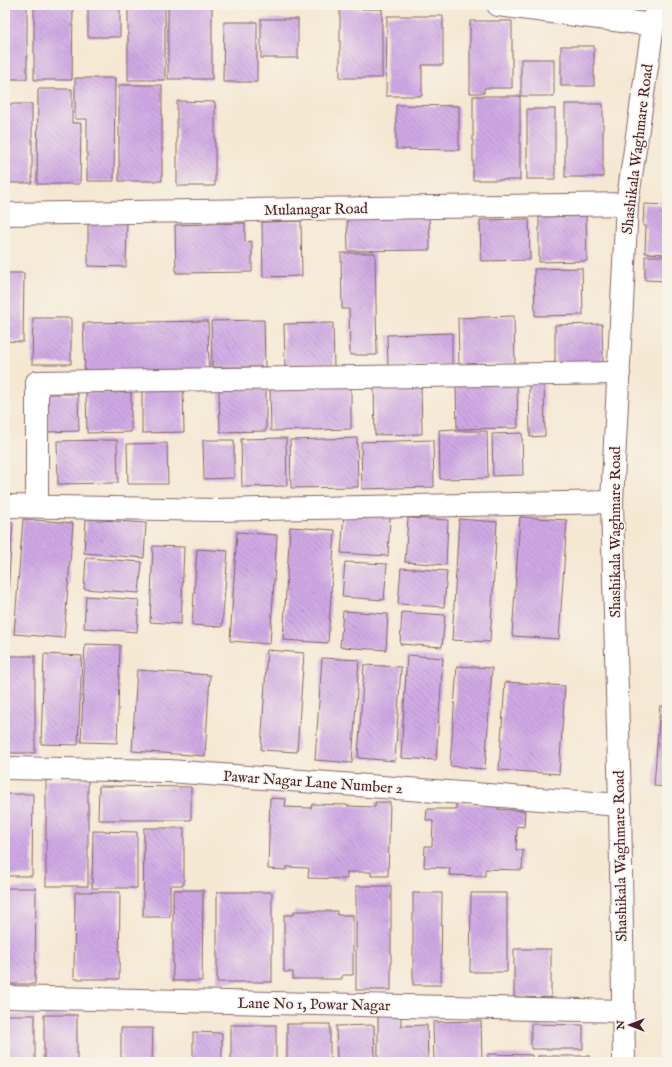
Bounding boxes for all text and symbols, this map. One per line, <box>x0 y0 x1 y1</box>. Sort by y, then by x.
street label: Shashikala Waghmare Road <box>618 62 657 235</box>
street label: Mulanagar Road <box>264 199 369 220</box>
street label: Shashikala Waghmare Road <box>606 445 625 618</box>
street label: Pawar Nagar Lane Number 2 <box>222 767 404 798</box>
street label: Shashikala Waghmare Road <box>609 769 631 942</box>
street label: Lane No 1, Powar Nagar <box>238 994 391 1015</box>
north arrow <box>610 1005 650 1045</box>
text: N <box>614 1020 628 1031</box>

